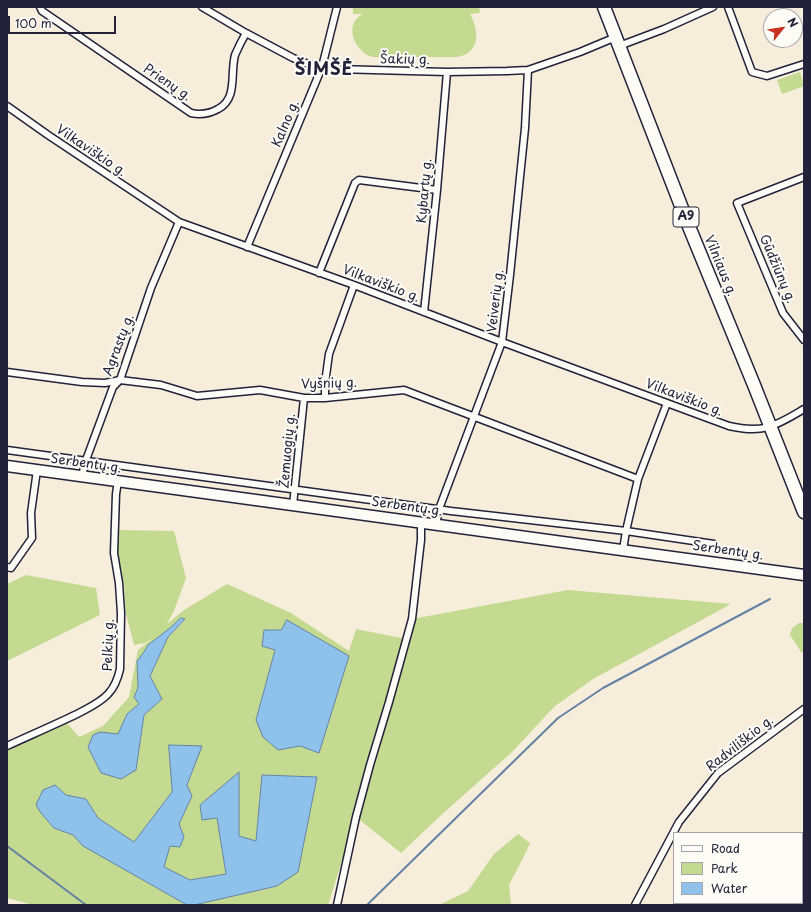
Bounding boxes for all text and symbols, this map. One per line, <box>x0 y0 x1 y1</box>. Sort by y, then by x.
scale bar <box>10 8 118 34</box>
north arrow <box>763 8 803 48</box>
text: 100 m <box>15 14 52 32</box>
text: N <box>783 14 803 30</box>
street label: Šakių g. <box>380 52 430 68</box>
district label: ŠIMŠĖ <box>295 60 353 80</box>
street label: Prienų g. <box>140 61 194 105</box>
street label: Kalno g. <box>269 98 303 150</box>
street label: Vilkaviškio g. <box>53 122 129 180</box>
street label: Kybartų g. <box>414 158 436 224</box>
road number: A9 <box>673 207 699 227</box>
street label: Gūdžiūnų g. <box>756 232 798 306</box>
street label: Vilniaus g. <box>701 233 739 299</box>
street label: Vilkaviškio g. <box>340 262 422 306</box>
street label: Veiverių g. <box>484 269 508 333</box>
street label: Agrastų g. <box>100 312 138 378</box>
street label: Vyšnių g. <box>301 375 357 393</box>
street label: Vilkaviškio g. <box>643 376 725 420</box>
street label: Žemuogių g. <box>277 413 299 489</box>
street label: Serbentų g. <box>49 451 123 477</box>
street label: Serbentų g. <box>370 494 444 520</box>
street label: Serbentų g. <box>691 538 765 564</box>
street label: Pelkių g. <box>100 618 118 672</box>
street label: Radviliškio g. <box>703 713 777 775</box>
legend <box>673 832 803 904</box>
text: Road <box>711 839 740 857</box>
text: Park <box>711 859 738 877</box>
text: Water <box>711 879 747 897</box>

